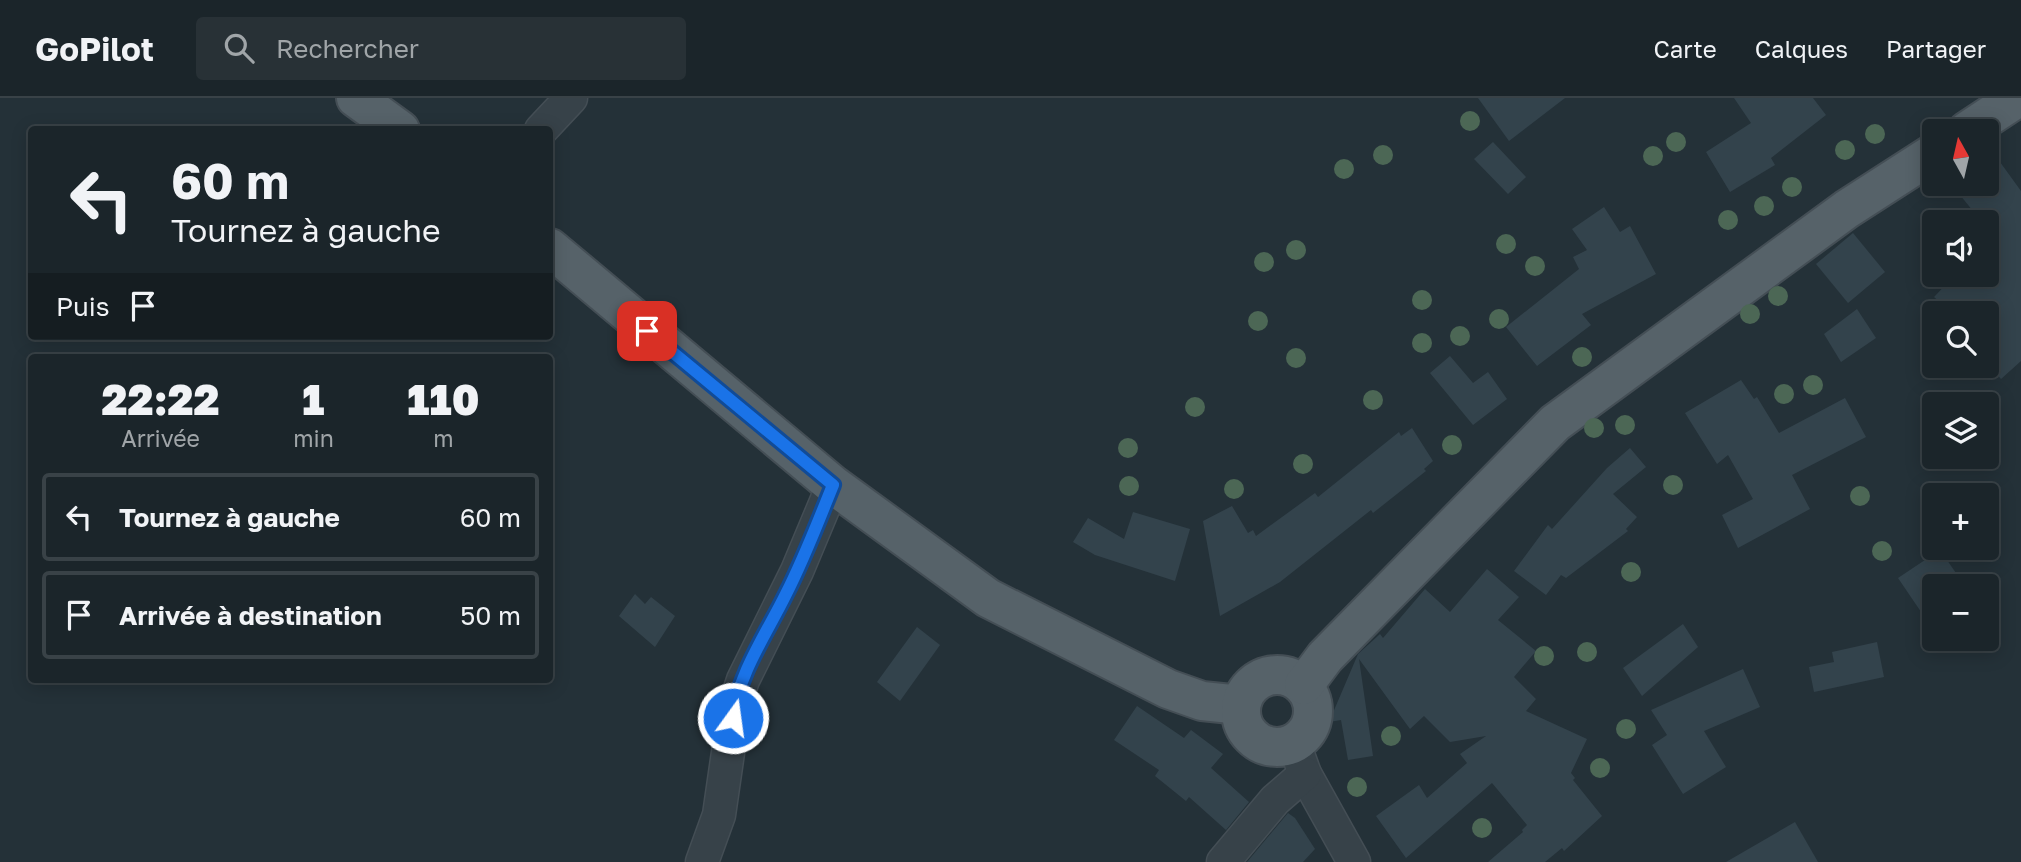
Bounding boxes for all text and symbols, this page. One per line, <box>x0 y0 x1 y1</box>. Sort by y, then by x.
search box <box>196 17 686 80</box>
text: GoPilot <box>35 29 154 68</box>
icon: search <box>220 29 258 67</box>
text: Rechercher <box>276 33 419 64</box>
text: Carte <box>1653 34 1717 63</box>
text: Calques <box>1755 34 1848 63</box>
text: Partager <box>1886 34 1986 63</box>
north arrow <box>1922 119 1998 196</box>
map controls <box>1922 119 1999 651</box>
text: 60 m <box>171 151 289 210</box>
icon: left <box>56 154 147 245</box>
button: sound <box>1922 210 1999 287</box>
text: Tournez à gauche <box>171 211 440 249</box>
icon: arrive <box>124 287 162 325</box>
text: Puis <box>56 291 110 322</box>
pin <box>617 301 677 361</box>
button: search <box>1922 301 1999 378</box>
icon: arrive <box>628 312 666 350</box>
text: 22:22 <box>102 374 220 424</box>
text: 1 <box>302 374 325 424</box>
text: 110 <box>407 374 479 424</box>
button: layers <box>1922 392 1999 469</box>
text: Arrivée <box>121 424 200 452</box>
text: min <box>293 424 334 452</box>
text: m <box>433 424 454 452</box>
button: + <box>1922 483 1999 560</box>
icon: left <box>60 498 98 536</box>
text: Tournez à gauche <box>119 502 340 533</box>
text: 60 m <box>460 502 521 533</box>
button: − <box>1922 574 1999 651</box>
icon: arrive <box>60 596 98 634</box>
text: Arrivée à destination <box>119 600 382 631</box>
text: 50 m <box>460 600 521 631</box>
position arrow <box>696 681 770 755</box>

